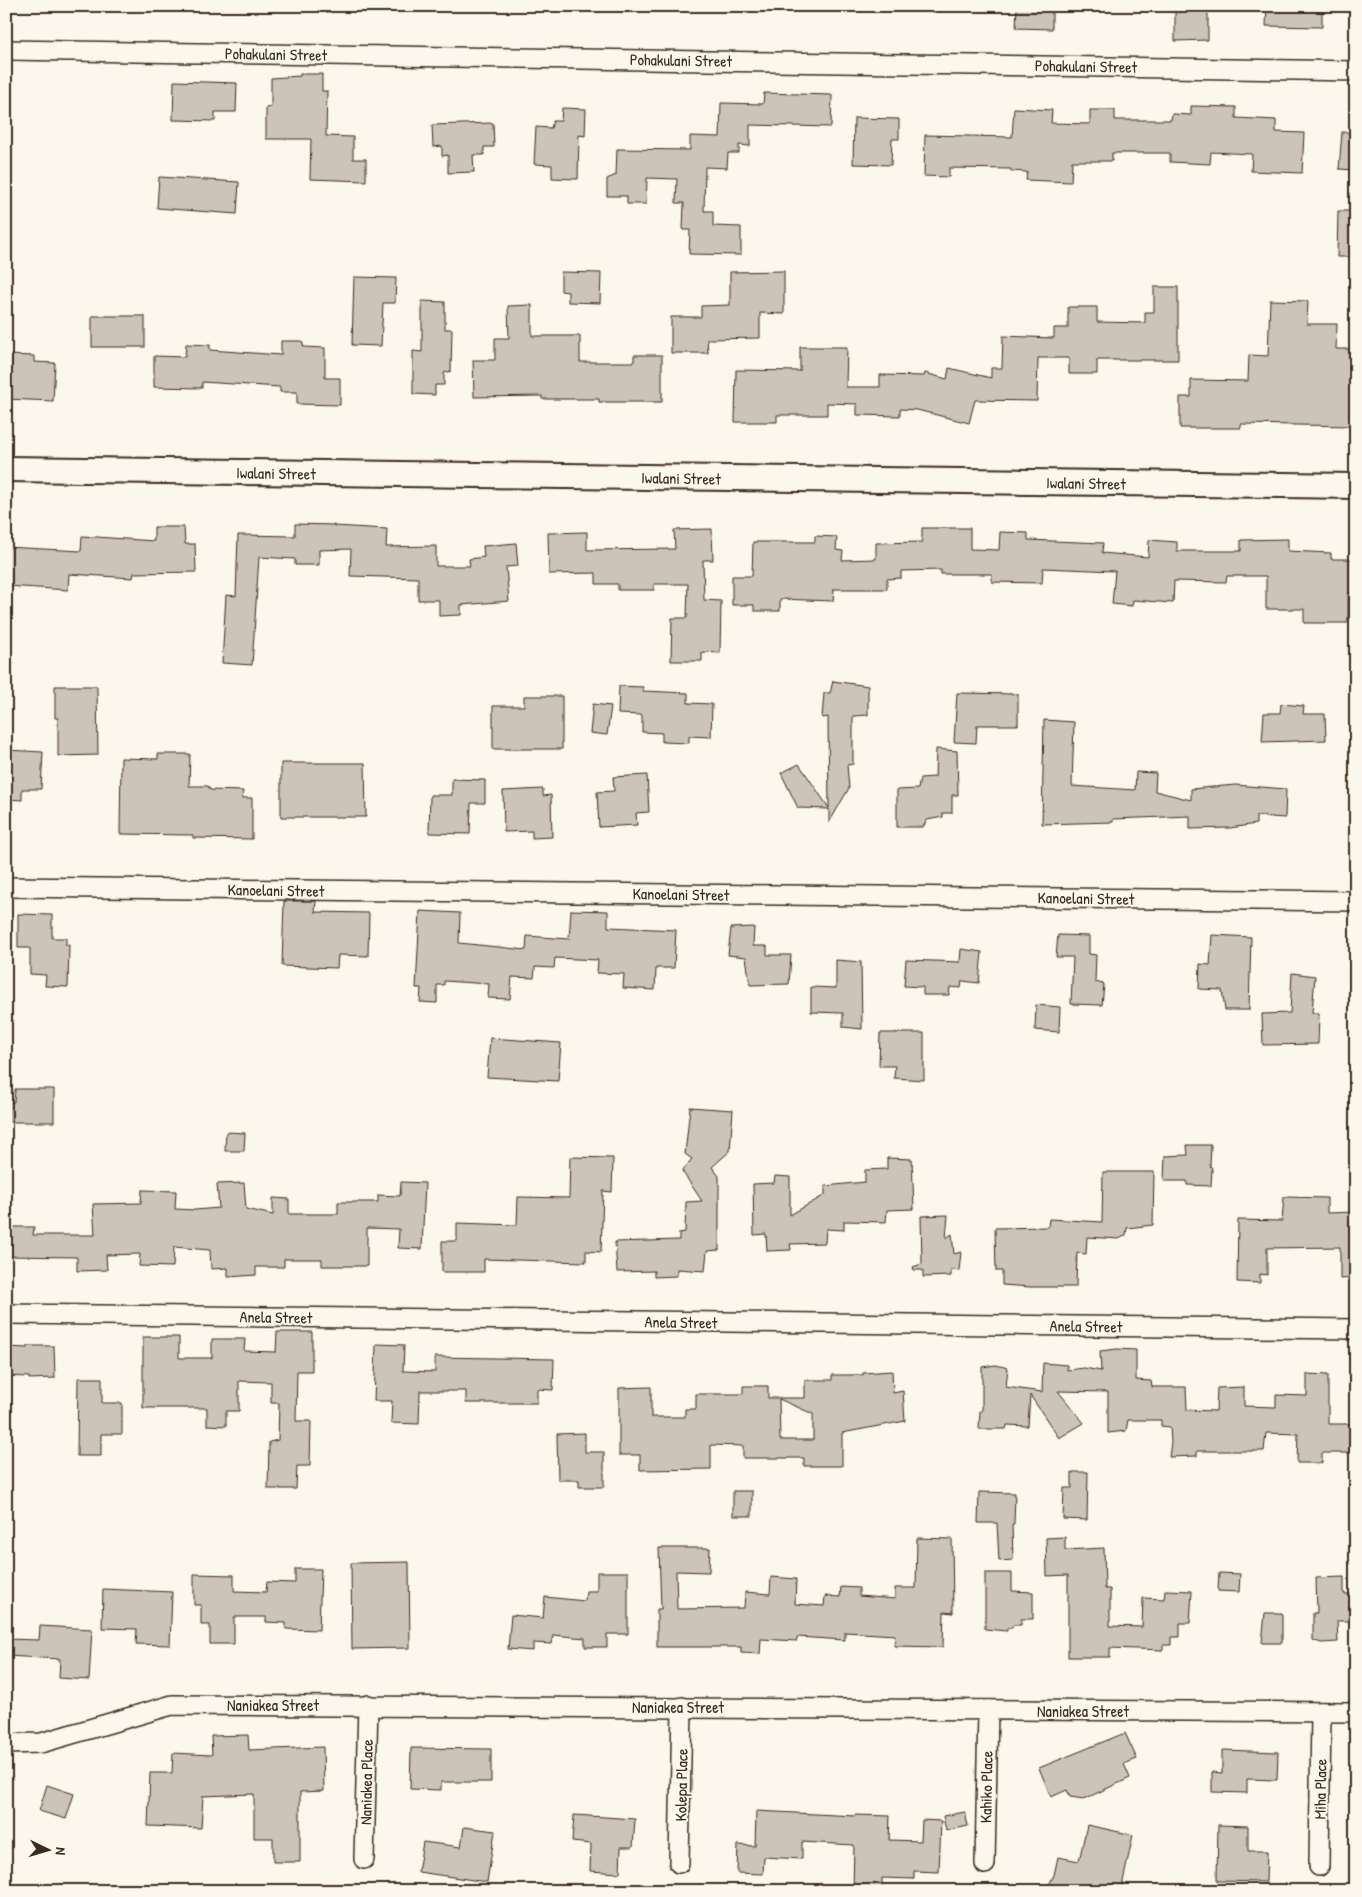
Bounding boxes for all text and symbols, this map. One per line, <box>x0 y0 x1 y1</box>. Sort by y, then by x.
street label: Pohakulani Street <box>225 42 328 66</box>
street label: Pohakulani Street <box>630 48 733 72</box>
street label: Pohakulani Street <box>1035 54 1138 78</box>
street label: Iwalani Street <box>236 461 317 485</box>
street label: Iwalani Street <box>641 466 722 490</box>
street label: Iwalani Street <box>1046 471 1127 495</box>
street label: Kanoelani Street <box>227 878 325 902</box>
street label: Kanoelani Street <box>632 882 730 906</box>
street label: Kanoelani Street <box>1037 886 1135 910</box>
street label: Anela Street <box>239 1305 313 1329</box>
street label: Anela Street <box>644 1310 718 1334</box>
street label: Anela Street <box>1049 1314 1123 1338</box>
street label: Naniakea Street <box>227 1694 320 1716</box>
street label: Naniakea Street <box>632 1696 725 1718</box>
street label: Naniakea Street <box>1037 1700 1130 1722</box>
street label: Naniakea Place <box>354 1738 378 1825</box>
street label: Kolepa Place <box>669 1748 693 1822</box>
street label: Kahiko Place <box>974 1750 998 1823</box>
street label: Miha Place <box>1308 1758 1332 1819</box>
north arrow <box>22 1824 72 1874</box>
text: N <box>52 1847 71 1856</box>

